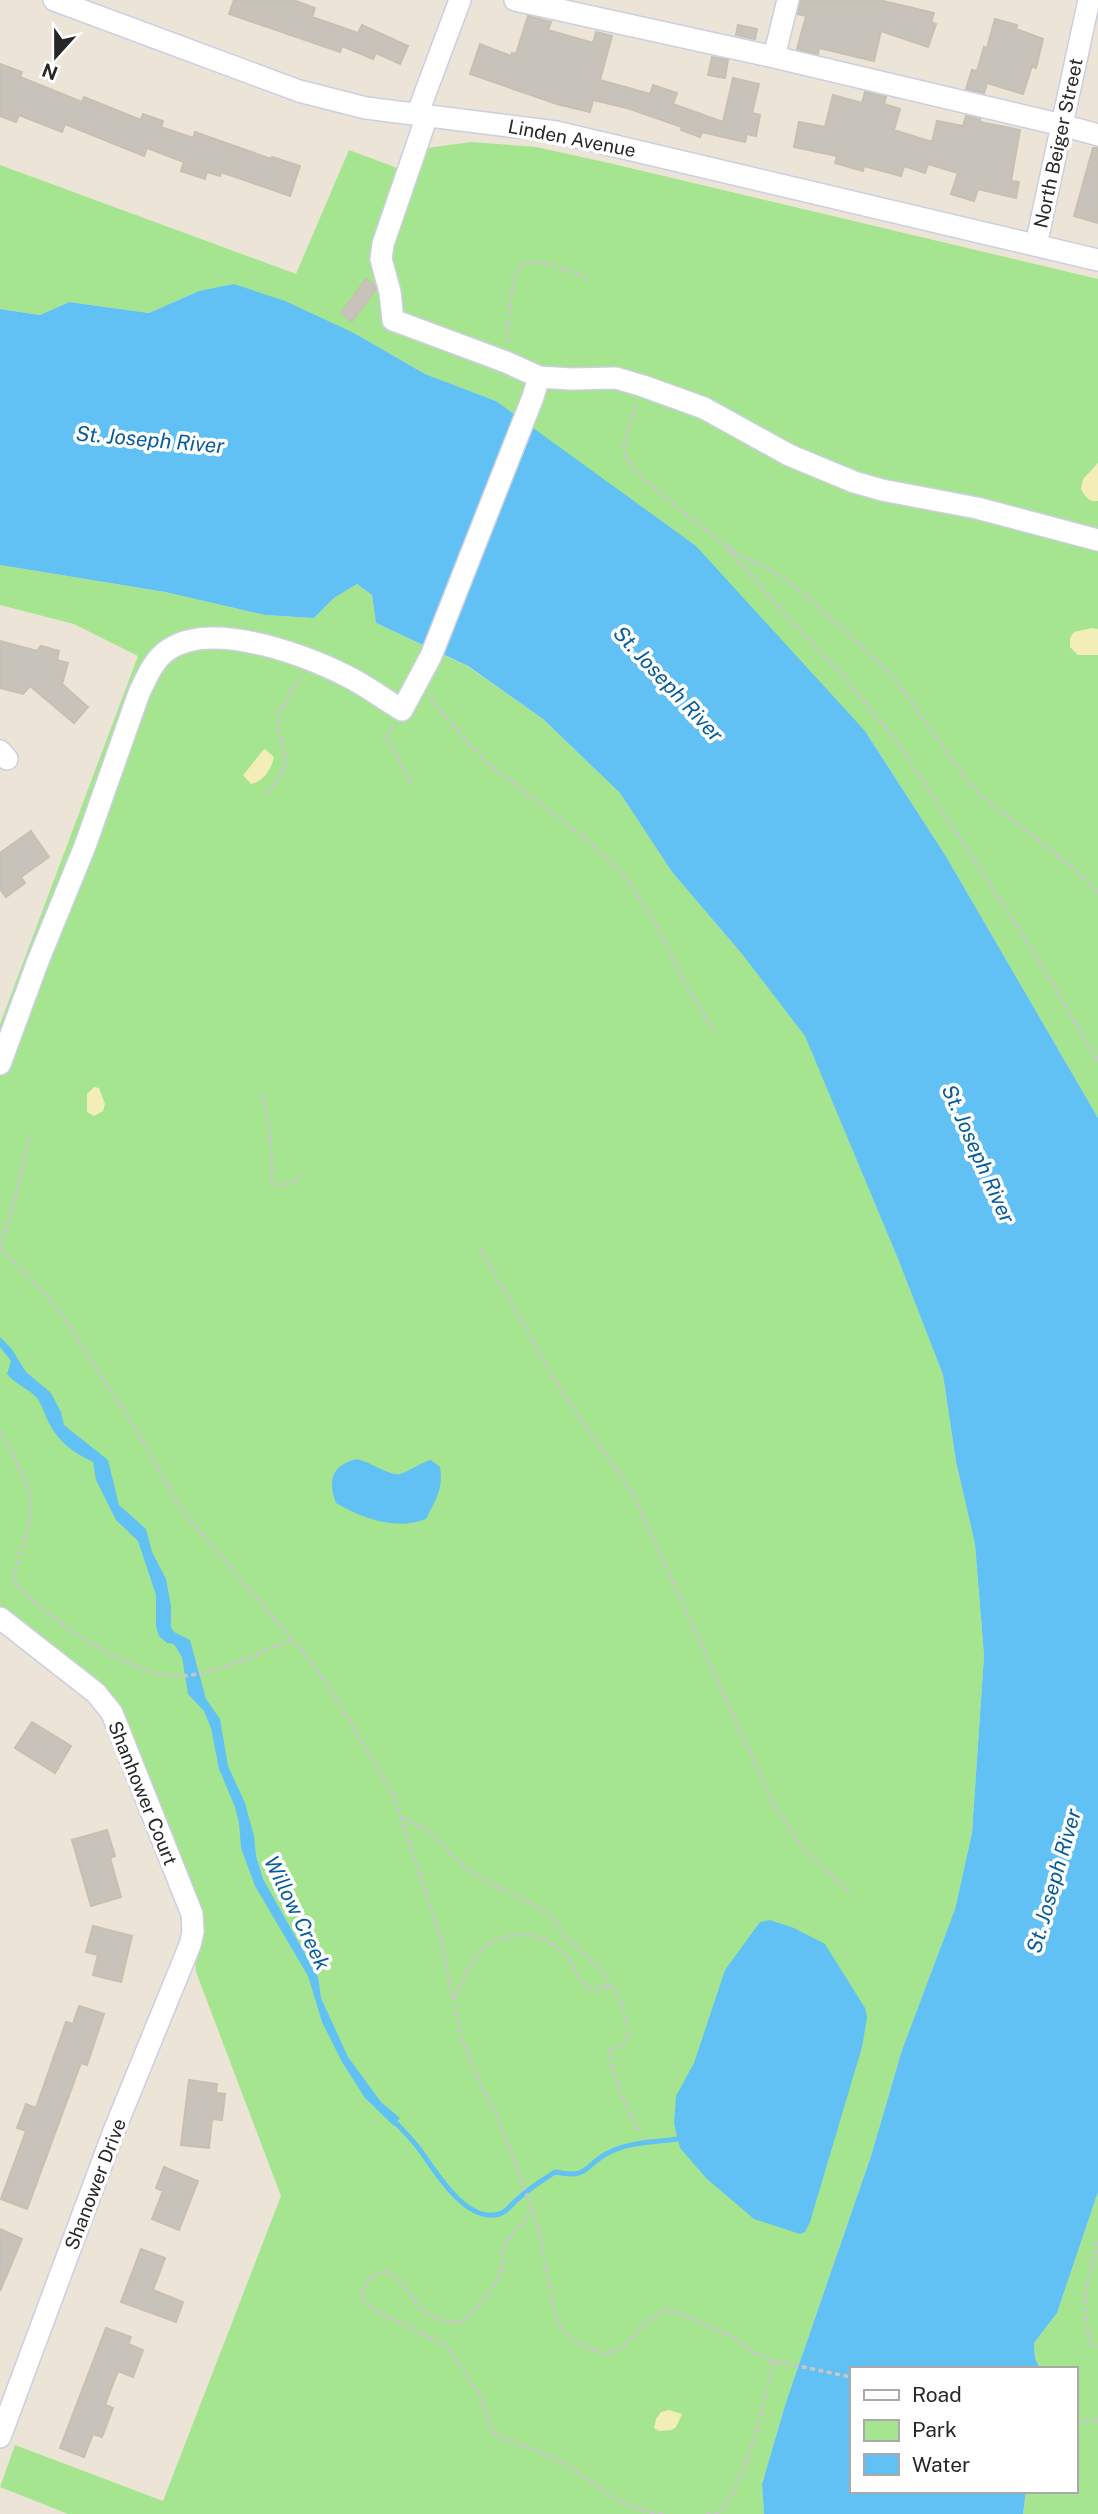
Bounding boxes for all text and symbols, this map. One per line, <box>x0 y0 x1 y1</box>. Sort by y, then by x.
north arrow <box>21 21 91 91</box>
street label: North Beiger Street <box>1029 56 1087 230</box>
text: N <box>39 59 61 85</box>
street label: Linden Avenue <box>506 115 638 161</box>
water label: St. Joseph River <box>75 421 226 459</box>
water label: St. Joseph River <box>608 621 729 747</box>
water label: St. Joseph River <box>937 1081 1021 1228</box>
street label: Shanhower Court <box>104 1718 182 1868</box>
water label: St. Joseph River <box>1021 1805 1086 1956</box>
water label: Willow Creek <box>259 1852 336 1974</box>
street label: Shanower Drive <box>60 2115 130 2253</box>
legend <box>850 2367 1077 2493</box>
text: Road <box>912 2382 962 2407</box>
text: Park <box>912 2417 957 2442</box>
text: Water <box>912 2452 970 2477</box>

